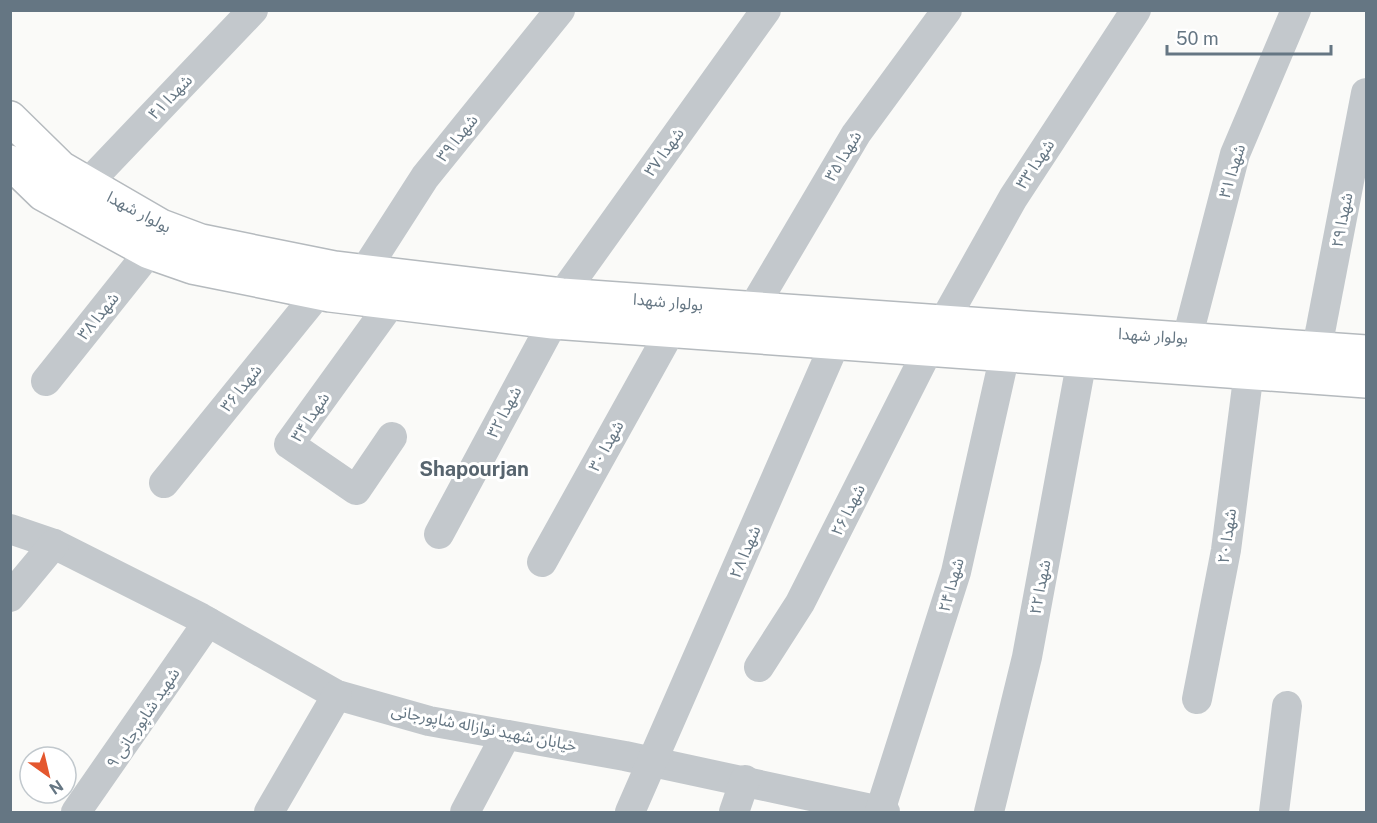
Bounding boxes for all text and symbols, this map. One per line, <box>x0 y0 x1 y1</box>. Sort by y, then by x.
scale bar <box>1167 18 1330 56</box>
text: 50 m <box>1176 28 1219 49</box>
street label: شهدا ۴۱ <box>144 71 196 123</box>
street label: شهدا ۳۹ <box>432 111 482 165</box>
street label: شهدا ۳۷ <box>640 124 688 180</box>
street label: شهدا ۳۵ <box>821 127 865 185</box>
street label: شهدا ۳۳ <box>1012 136 1058 192</box>
street label: شهدا ۳۱ <box>1215 142 1249 200</box>
street label: بولوار شهدا <box>104 187 174 237</box>
street label: شهدا ۲۹ <box>1327 191 1357 249</box>
street label: شهدا ۳۸ <box>73 289 123 343</box>
street label: بولوار شهدا <box>632 289 704 315</box>
street label: بولوار شهدا <box>1117 324 1189 348</box>
street label: شهدا ۳۶ <box>216 361 266 415</box>
street label: شهدا ۳۲ <box>483 383 525 441</box>
street label: شهدا ۳۴ <box>287 389 333 445</box>
street label: شهدا ۳۰ <box>584 417 628 475</box>
district label: Shapourjan <box>419 457 529 481</box>
street label: شهدا ۲۶ <box>827 481 869 539</box>
street label: شهدا ۲۰ <box>1214 507 1240 565</box>
street label: شهدا ۲۸ <box>725 523 765 581</box>
street label: شهدا ۲۴ <box>934 556 968 614</box>
street label: شهدا ۲۲ <box>1025 558 1055 616</box>
street label: شهید شاپورجانی ۹ <box>102 664 185 772</box>
street label: خیابان شهید نوازاله شاپورجانی <box>389 701 578 756</box>
north arrow <box>18 745 78 805</box>
text: N <box>46 776 67 798</box>

